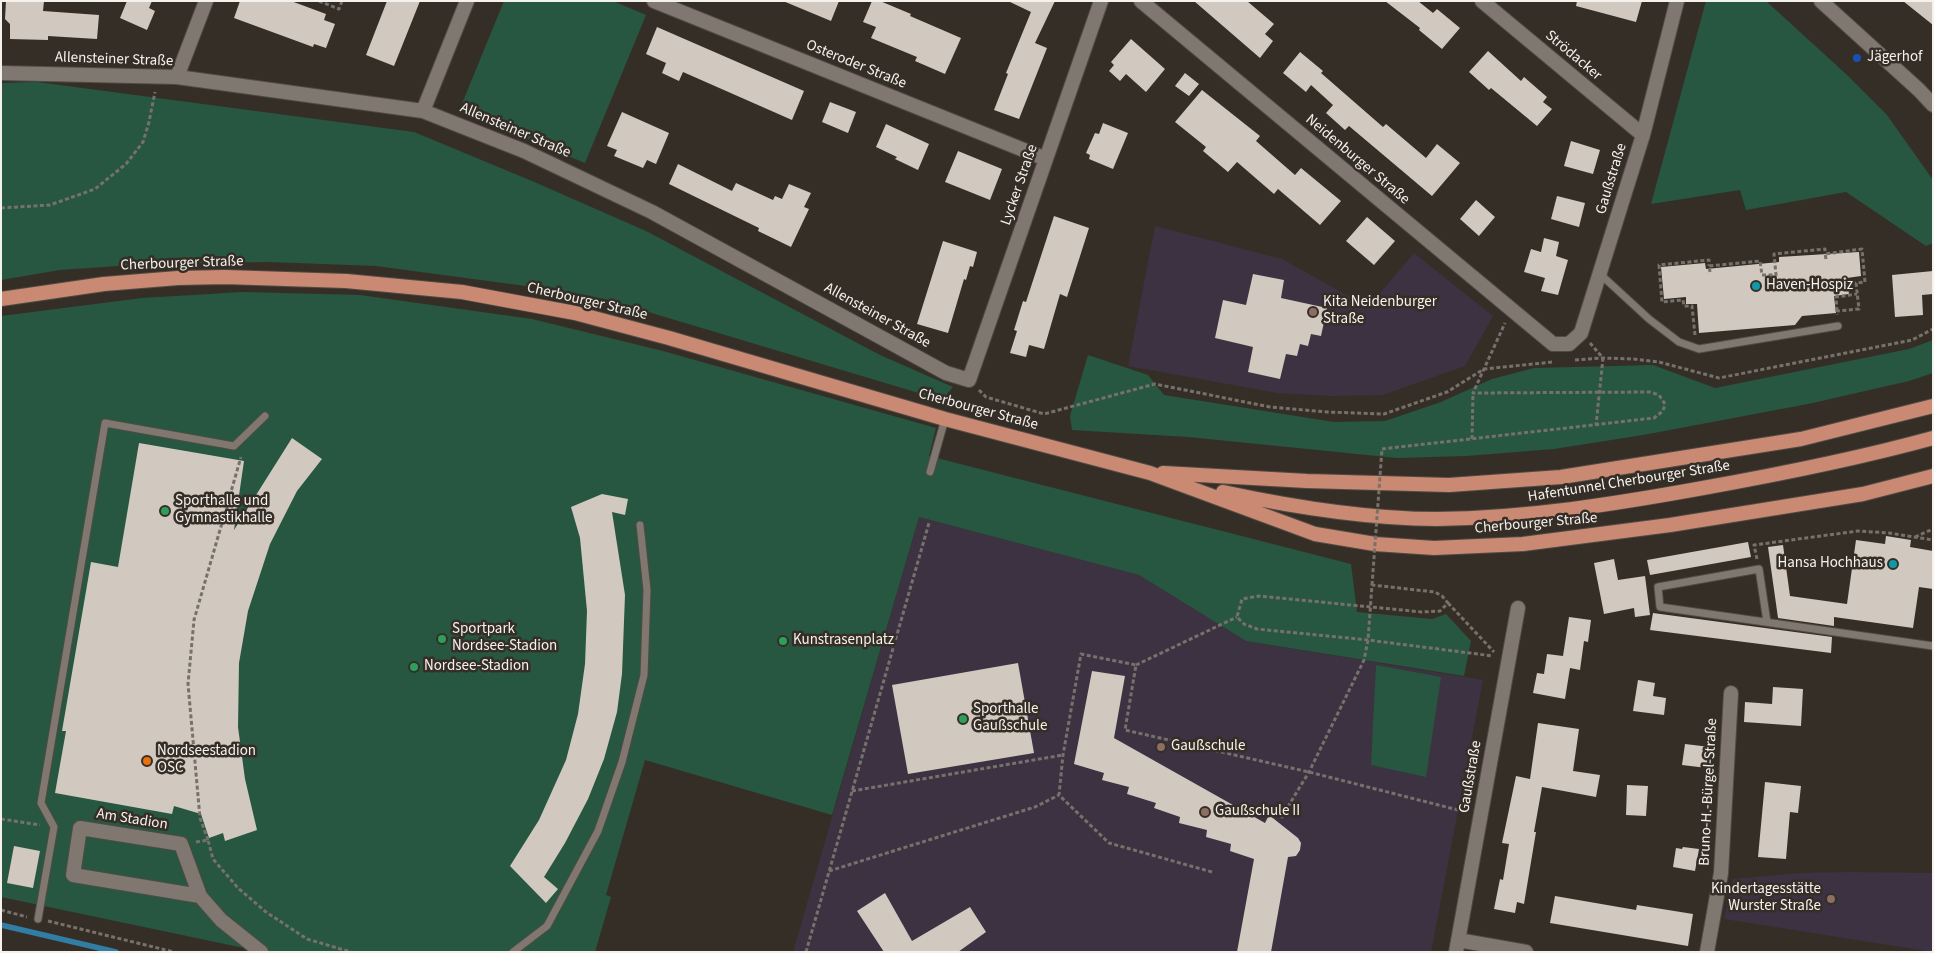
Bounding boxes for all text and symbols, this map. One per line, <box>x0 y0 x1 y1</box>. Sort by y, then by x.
street label: Strödacker <box>1541 27 1605 85</box>
street label: Osteroder Straße <box>803 37 909 93</box>
street label: Allensteiner Straße <box>54 49 174 71</box>
place label: Jägerhof <box>1867 49 1922 67</box>
marker: Jägerhof <box>1851 52 1863 64</box>
street label: Allensteiner Straße <box>457 100 573 162</box>
street label: Neidenburger Straße <box>1301 111 1413 209</box>
street label: Gaußstraße <box>1593 141 1631 217</box>
street label: Lycker Straße <box>998 142 1042 228</box>
street label: Cherbourger Straße <box>120 253 244 275</box>
place label: Haven-Hospiz <box>1766 277 1853 295</box>
street label: Cherbourger Straße <box>525 279 649 325</box>
street label: Allensteiner Straße <box>821 279 933 353</box>
marker: Haven-Hospiz <box>1750 280 1762 292</box>
place label: Kita Neidenburger Straße <box>1323 294 1437 329</box>
marker: Kita Neidenburger Straße <box>1307 306 1319 318</box>
street label: Cherbourger Straße <box>916 385 1040 435</box>
street label: Hafentunnel Cherbourger Straße <box>1527 457 1731 507</box>
place label: Sporthalle und Gymnastikhalle <box>175 493 272 528</box>
marker: Sporthalle und Gymnastikhalle <box>159 505 171 517</box>
street label: Cherbourger Straße <box>1474 510 1598 538</box>
place label: Hansa Hochhaus <box>1778 555 1883 573</box>
marker: Hansa Hochhaus <box>1887 558 1899 570</box>
place label: Sportpark Nordsee-Stadion <box>452 621 557 656</box>
place label: Kunstrasenplatz <box>793 632 894 650</box>
marker: Sportpark Nordsee-Stadion <box>436 633 448 645</box>
marker: Kunstrasenplatz <box>777 635 789 647</box>
place label: Nordsee-Stadion <box>424 658 529 676</box>
marker: Nordsee-Stadion <box>408 661 420 673</box>
place label: Sporthalle Gaußschule <box>973 701 1047 736</box>
marker: Sporthalle Gaußschule <box>957 713 969 725</box>
street label: Bruno-H.-Bürgel-Straße <box>1696 718 1722 866</box>
place label: Gaußschule <box>1171 738 1245 756</box>
street label: Gaußstraße <box>1456 739 1486 815</box>
marker: Gaußschule <box>1155 741 1167 753</box>
place label: Nordseestadion OSC <box>157 743 256 778</box>
marker: Nordseestadion OSC <box>141 755 153 767</box>
place label: Gaußschule II <box>1215 803 1300 821</box>
street label: Am Stadion <box>95 805 169 835</box>
marker: Gaußschule II <box>1199 806 1211 818</box>
place label: Kindertagesstätte Wurster Straße <box>1711 881 1821 916</box>
marker: Kindertagesstätte Wurster Straße <box>1825 893 1837 905</box>

